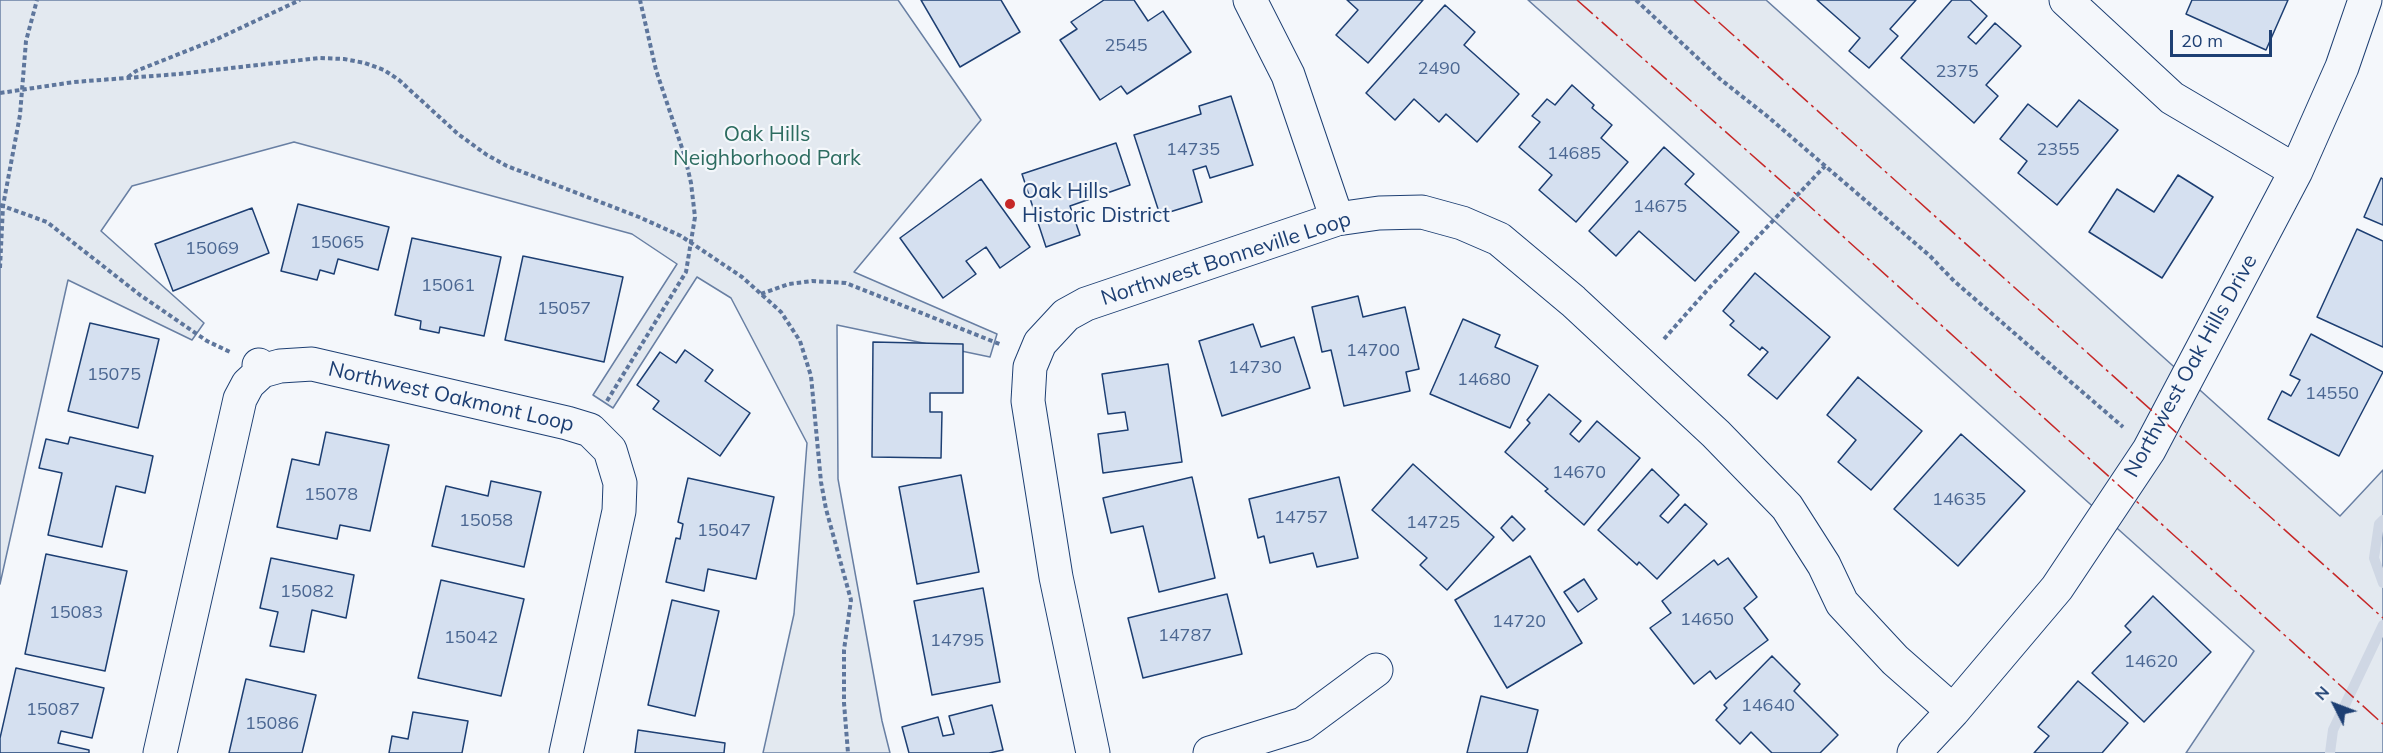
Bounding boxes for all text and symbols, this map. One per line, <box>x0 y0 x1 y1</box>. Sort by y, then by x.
scale bar <box>2173 18 2275 56</box>
text: 20 m <box>2181 29 2223 52</box>
house number: 2545 <box>1104 35 1148 57</box>
house number: 2490 <box>1417 58 1461 80</box>
house number: 2375 <box>1935 61 1979 83</box>
park label: Oak Hills Neighborhood Park <box>673 122 861 172</box>
house number: 14735 <box>1166 139 1220 161</box>
house number: 2355 <box>2036 139 2080 161</box>
house number: 14685 <box>1547 143 1601 165</box>
place label: Oak Hills Historic District <box>1022 179 1170 229</box>
house number: 14675 <box>1633 196 1687 218</box>
marker: Oak Hills Historic District <box>1003 197 1017 211</box>
street label: Northwest Bonneville Loop <box>1098 207 1354 311</box>
house number: 15065 <box>310 232 364 254</box>
house number: 15069 <box>185 238 239 260</box>
street label: Northwest Oak Hills Drive <box>2119 250 2263 482</box>
house number: 15061 <box>421 275 475 297</box>
house number: 15057 <box>537 298 591 320</box>
house number: 14700 <box>1346 340 1400 362</box>
street label: Northwest Oakmont Loop <box>326 356 576 438</box>
house number: 14730 <box>1228 357 1282 379</box>
house number: 15075 <box>87 364 141 386</box>
house number: 14680 <box>1457 369 1511 391</box>
house number: 14550 <box>2305 383 2359 405</box>
house number: 14670 <box>1552 462 1606 484</box>
house number: 15078 <box>304 484 358 506</box>
house number: 14635 <box>1932 489 1986 511</box>
house number: 14757 <box>1274 507 1328 529</box>
house number: 15058 <box>459 510 513 532</box>
house number: 14725 <box>1406 512 1460 534</box>
house number: 15047 <box>697 520 751 542</box>
house number: 15082 <box>280 581 334 603</box>
house number: 15083 <box>49 602 103 624</box>
house number: 14650 <box>1680 609 1734 631</box>
house number: 14720 <box>1492 611 1546 633</box>
house number: 14787 <box>1158 625 1212 647</box>
house number: 15042 <box>444 627 498 649</box>
house number: 14795 <box>930 630 984 652</box>
house number: 14620 <box>2124 651 2178 673</box>
north arrow <box>2305 675 2365 735</box>
text: N <box>2310 682 2333 704</box>
house number: 14640 <box>1741 695 1795 717</box>
house number: 15087 <box>26 699 80 721</box>
house number: 15086 <box>245 713 299 735</box>

